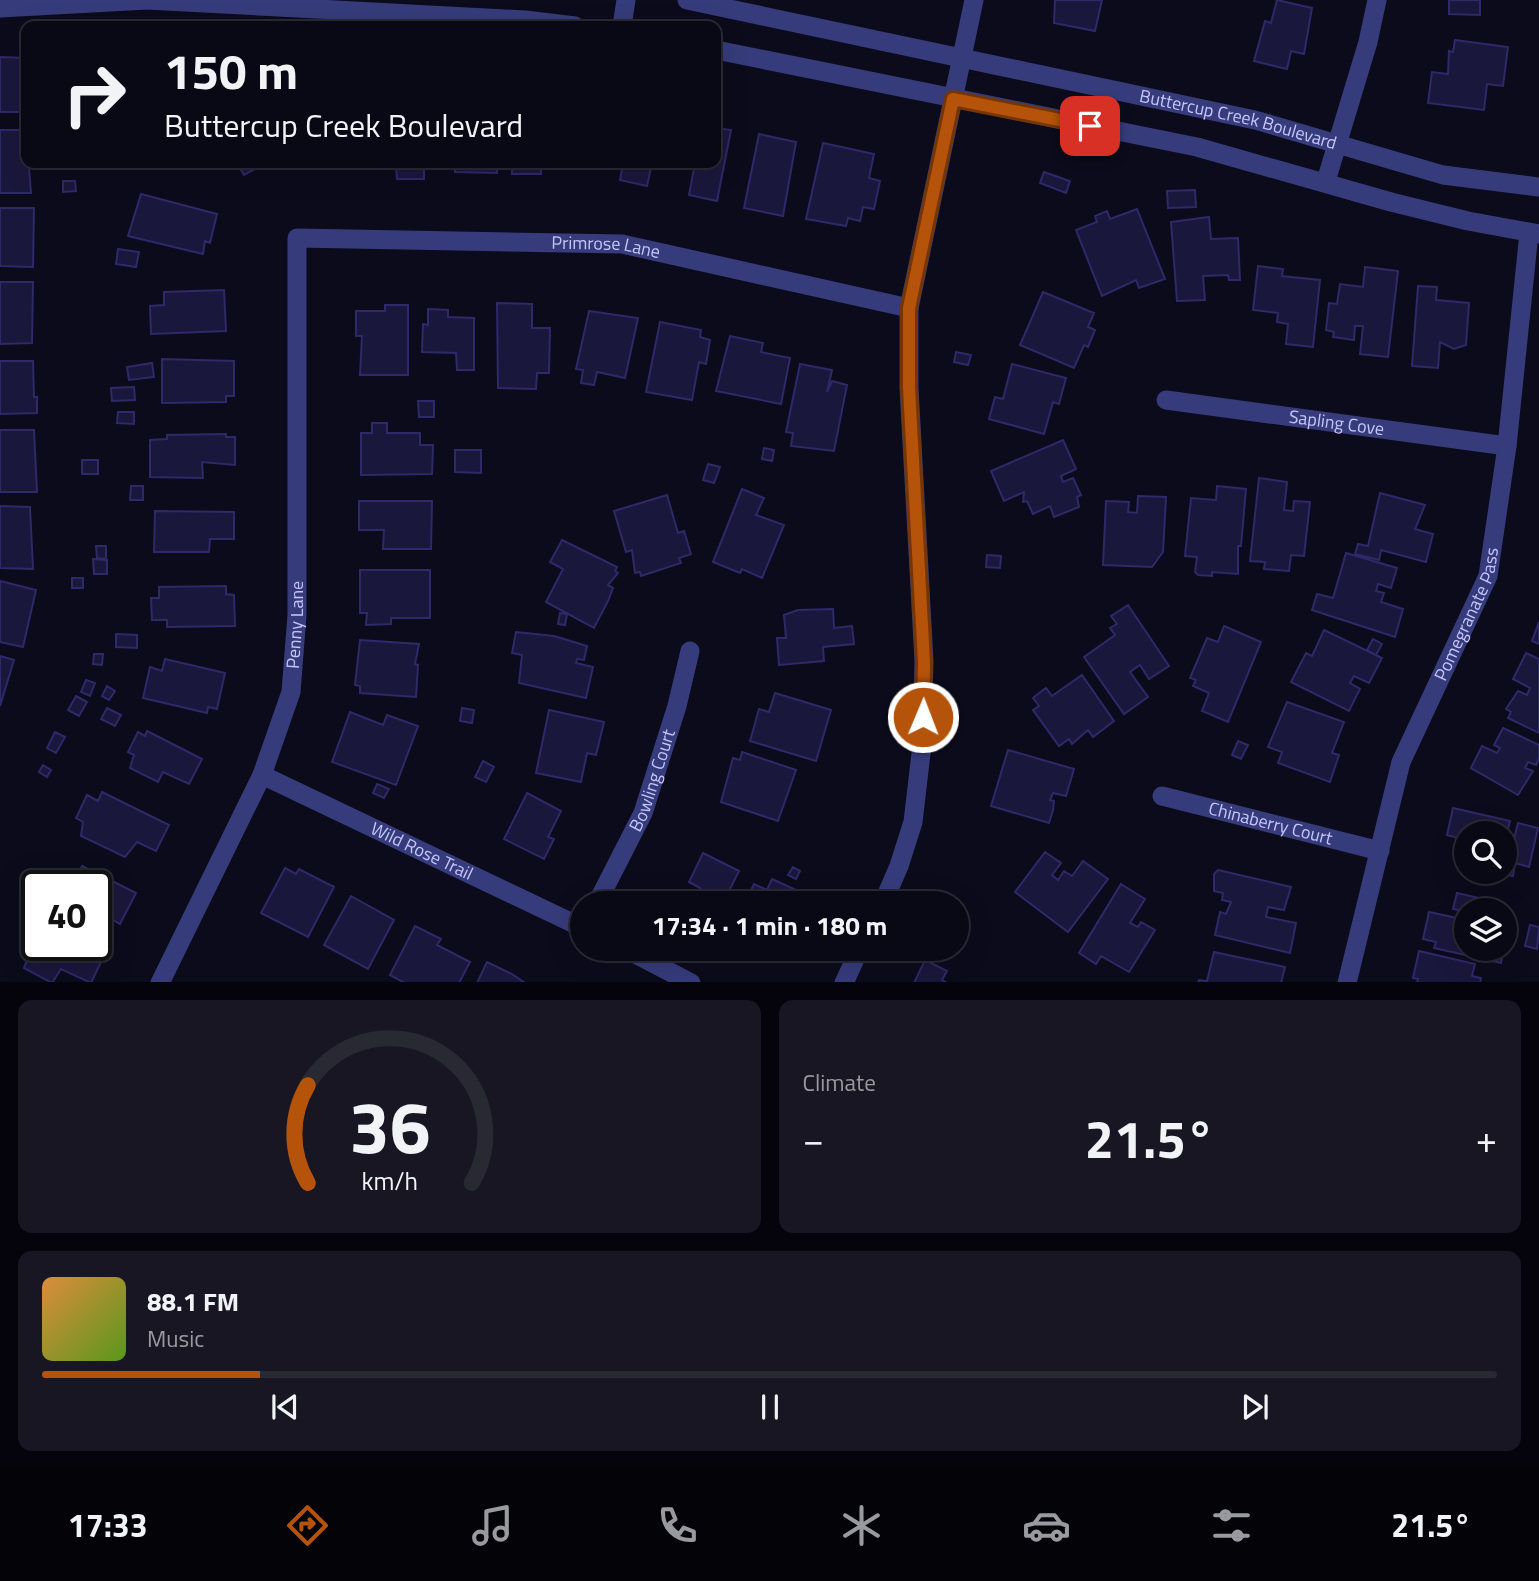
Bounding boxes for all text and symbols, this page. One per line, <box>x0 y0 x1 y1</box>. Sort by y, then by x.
text: 150 m <box>164 33 298 108</box>
icon: right <box>49 49 140 140</box>
street label: Buttercup Creek Boulevard <box>1137 82 1340 156</box>
pin <box>1060 96 1120 156</box>
text: Buttercup Creek Boulevard <box>164 101 523 149</box>
icon: arrive <box>1071 107 1109 145</box>
street label: Primrose Lane <box>551 229 663 265</box>
street label: Sapling Cove <box>1287 403 1386 442</box>
street label: Pomegranate Pass <box>1427 545 1505 685</box>
street label: Penny Lane <box>279 581 310 670</box>
position arrow <box>886 680 960 754</box>
street label: Bowling Court <box>622 725 682 836</box>
street label: Chinaberry Court <box>1206 794 1336 852</box>
street label: Wild Rose Trail <box>366 815 478 887</box>
map controls <box>1454 821 1517 961</box>
button: search <box>1454 821 1517 884</box>
speed limit sign: 40 <box>21 870 112 961</box>
button: layers <box>1454 898 1517 961</box>
text: 17:34 · 1 min · 180 m <box>652 906 887 945</box>
text: Climate <box>803 1065 876 1100</box>
text: 36 <box>348 1071 430 1181</box>
text: 21.5° <box>1085 1099 1215 1178</box>
text: − <box>803 1110 824 1168</box>
text: + <box>1476 1110 1497 1168</box>
text: km/h <box>361 1161 418 1199</box>
text: 88.1 FM <box>147 1282 239 1321</box>
text: Music <box>147 1321 204 1356</box>
icon: previous <box>266 1388 304 1426</box>
icon: pause <box>751 1388 789 1426</box>
icon: next <box>1236 1388 1274 1426</box>
text: 17:33 <box>68 1501 148 1549</box>
icon: directions <box>283 1501 332 1550</box>
icon: music <box>468 1501 517 1550</box>
icon: phone <box>653 1501 702 1550</box>
icon: climate <box>837 1501 886 1550</box>
icon: car <box>1022 1501 1071 1550</box>
icon: filters <box>1207 1501 1256 1550</box>
text: 21.5° <box>1391 1501 1471 1549</box>

